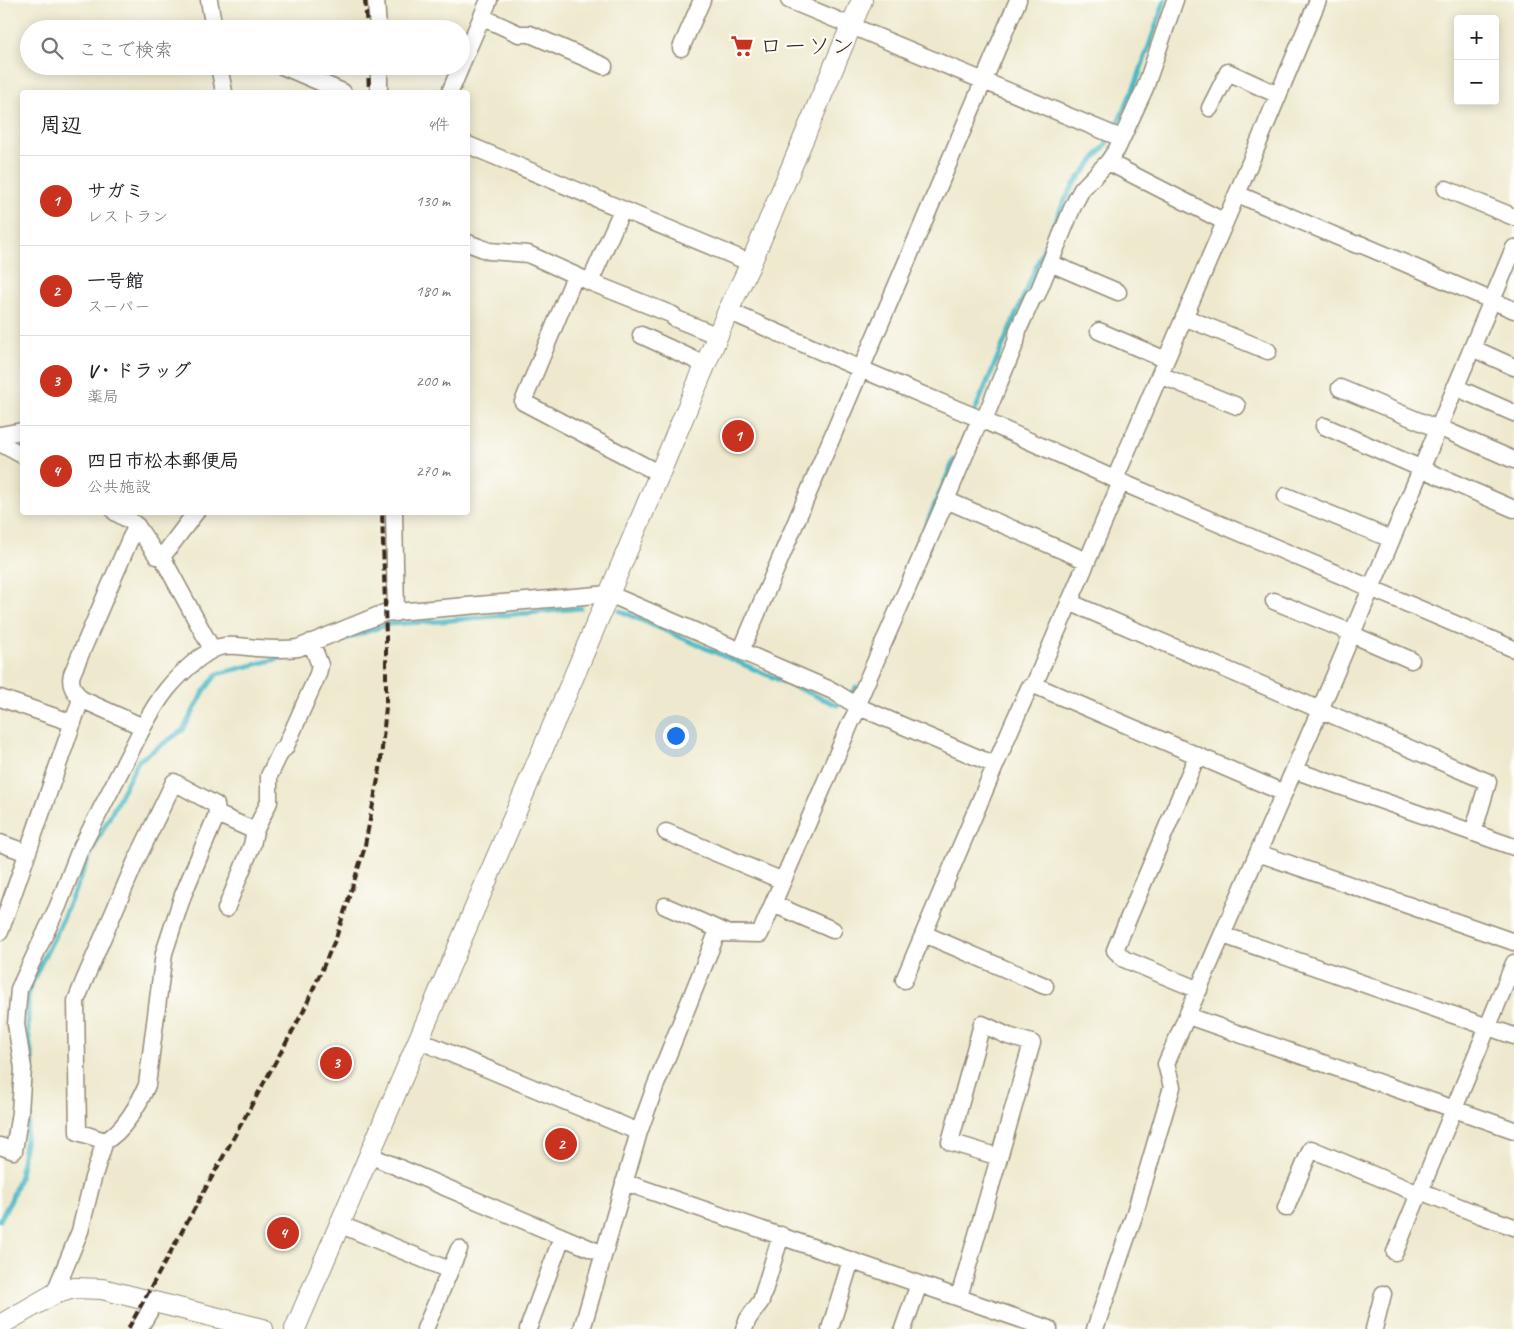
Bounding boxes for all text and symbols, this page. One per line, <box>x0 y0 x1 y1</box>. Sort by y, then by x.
map controls <box>1454 15 1499 105</box>
button: + <box>1454 15 1499 60</box>
search box <box>20 20 470 75</box>
place label: ローソン <box>759 31 855 61</box>
supermarket icon: ローソン <box>729 33 755 59</box>
icon: search <box>38 34 66 62</box>
text: ここで検索 <box>78 38 173 62</box>
button: − <box>1454 60 1499 105</box>
text: 周辺 <box>40 112 82 138</box>
text: 4件 <box>427 115 450 135</box>
text: サガミ <box>87 179 144 203</box>
text: 1 <box>52 191 60 211</box>
text: 130 m <box>416 191 450 211</box>
text: レストラン <box>87 207 168 227</box>
text: 一号館 <box>87 269 144 293</box>
text: 2 <box>52 281 60 301</box>
text: 180 m <box>416 281 450 301</box>
text: スーパー <box>87 297 150 317</box>
text: V・ドラッグ <box>87 359 191 383</box>
text: 3 <box>52 371 60 391</box>
text: 200 m <box>416 371 450 391</box>
text: 薬局 <box>87 387 119 407</box>
pin: 1 <box>722 417 754 455</box>
text: 四日市松本郵便局 <box>87 449 239 473</box>
text: 4 <box>52 461 60 481</box>
text: 270 m <box>416 461 450 481</box>
text: 公共施設 <box>87 477 151 497</box>
your location <box>663 723 689 749</box>
pin: 3 <box>320 1044 352 1082</box>
pin: 2 <box>545 1125 577 1163</box>
pin: 4 <box>267 1214 299 1252</box>

